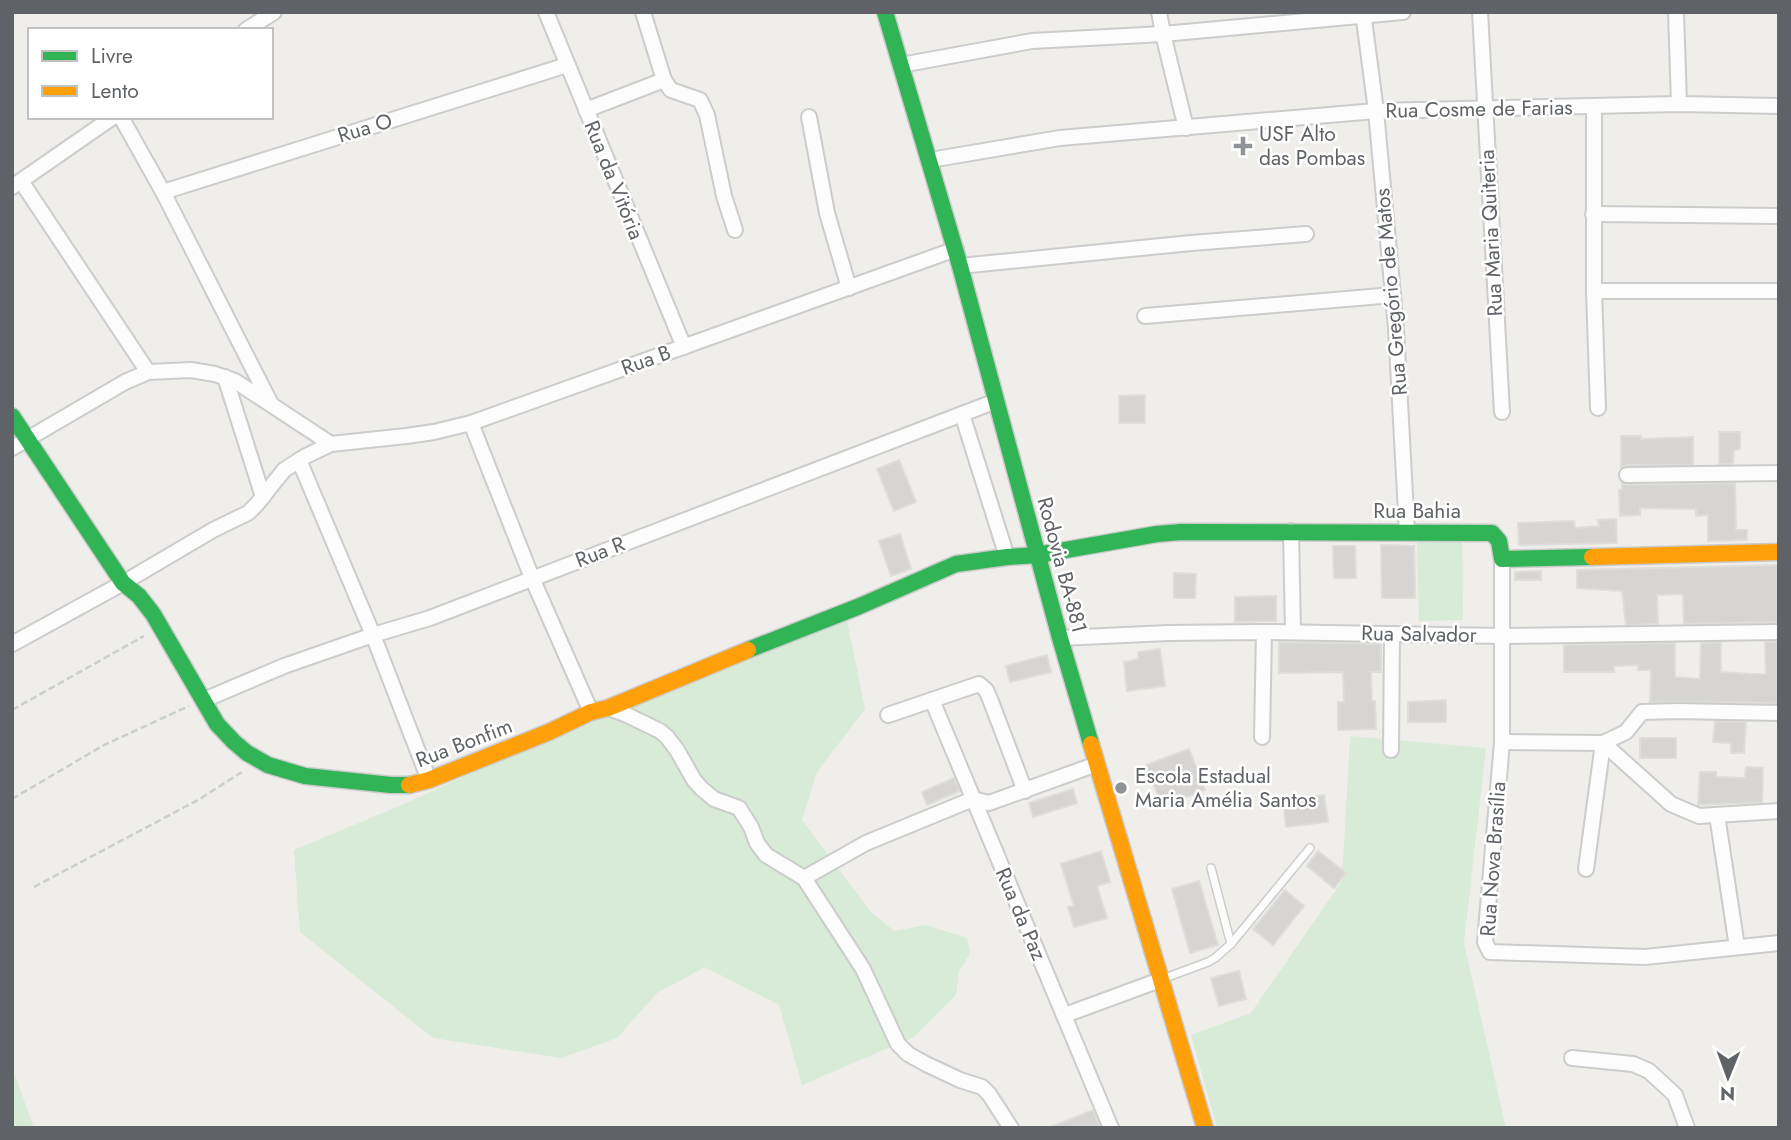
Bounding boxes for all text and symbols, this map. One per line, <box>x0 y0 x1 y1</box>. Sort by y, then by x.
legend <box>28 28 273 119</box>
text: Livre <box>91 41 133 71</box>
text: Lento <box>91 76 139 106</box>
street label: Rua Cosme de Farias <box>1385 92 1573 126</box>
street label: Rua O <box>334 106 396 150</box>
street label: Rua da Vitória <box>576 116 652 244</box>
place label: USF Alto das Pombas <box>1259 119 1365 173</box>
marker: USF Alto das Pombas <box>1233 136 1253 156</box>
street label: Rua Maria Quiteria <box>1472 149 1510 317</box>
street label: Rua Gregório de Matos <box>1367 187 1415 397</box>
street label: Rua B <box>617 337 675 383</box>
street label: Rodovia BA-881 <box>1029 494 1095 636</box>
street label: Rua Bahia <box>1373 496 1461 526</box>
street label: Rua R <box>571 529 629 575</box>
street label: Rua Salvador <box>1361 618 1478 650</box>
street label: Rua Bonfim <box>411 711 517 775</box>
place label: Escola Estadual Maria Amélia Santos <box>1135 761 1317 815</box>
marker: Escola Estadual Maria Amélia Santos <box>1113 780 1129 796</box>
street label: Rua Nova Brasília <box>1473 780 1513 938</box>
street label: Rua da Paz <box>988 863 1054 965</box>
north arrow <box>1693 1042 1763 1112</box>
text: N <box>1720 1080 1735 1107</box>

